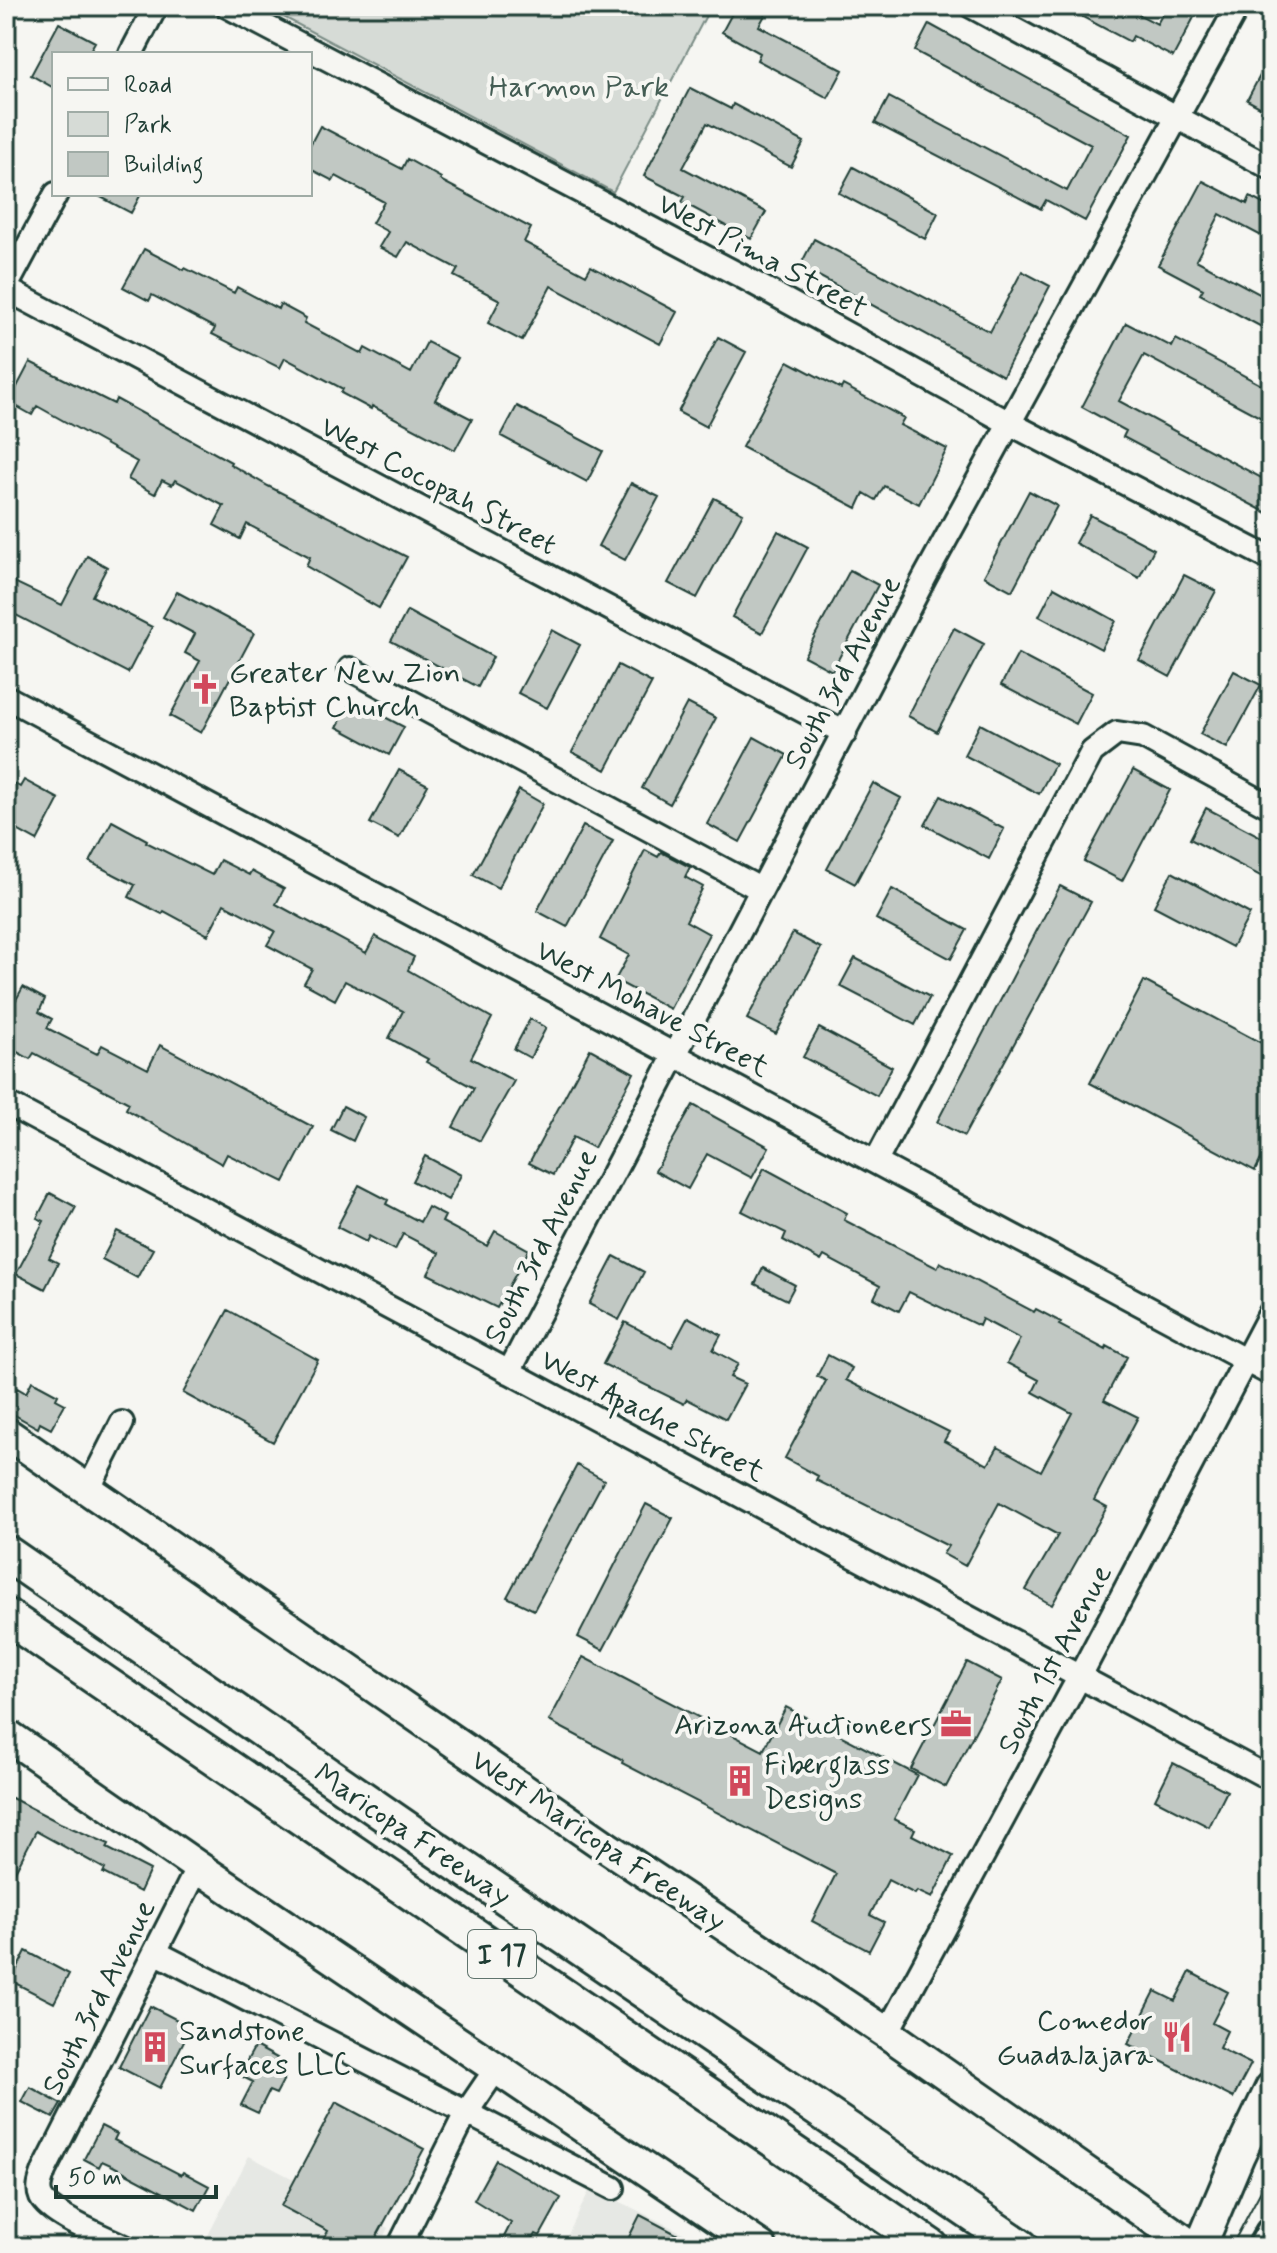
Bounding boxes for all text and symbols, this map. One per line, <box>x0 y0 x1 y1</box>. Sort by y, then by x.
legend <box>52 52 312 196</box>
park label: Harmon Park <box>489 68 669 107</box>
text: Road <box>124 70 172 101</box>
text: Park <box>124 110 172 141</box>
text: Building <box>124 150 204 184</box>
street label: West Pima Street <box>651 185 874 328</box>
street label: West Cocopah Street <box>313 408 563 565</box>
street label: South 3rd Avenue <box>776 569 911 776</box>
place label: Greater New Zion Baptist Church <box>229 654 461 727</box>
church icon: Greater New Zion Baptist Church <box>188 672 222 706</box>
street label: West Mohave Street <box>529 931 776 1088</box>
street label: South 3rd Avenue <box>475 1142 607 1351</box>
street label: West Apache Street <box>532 1341 771 1495</box>
street label: South 1st Avenue <box>989 1558 1122 1761</box>
place label: Arizona Auctioneers <box>674 1706 932 1745</box>
office icon: Arizona Auctioneers <box>939 1707 973 1741</box>
street label: West Maricopa Freeway <box>463 1741 733 1941</box>
place label: Fiberglass Designs <box>764 1746 890 1821</box>
street label: Maricopa Freeway <box>306 1755 519 1916</box>
building icon: Fiberglass Designs <box>723 1764 757 1798</box>
street label: South 3rd Avenue <box>33 1893 165 2102</box>
road number: I 17 <box>468 1930 536 1978</box>
place label: Comedor Guadalajara <box>996 2002 1154 2075</box>
place label: Sandstone Surfaces LLC <box>179 2012 350 2085</box>
restaurant icon: Comedor Guadalajara <box>1160 2020 1194 2054</box>
building icon: Sandstone Surfaces LLC <box>138 2030 172 2064</box>
scale bar <box>56 2149 216 2199</box>
text: 50 m <box>68 2163 122 2194</box>

